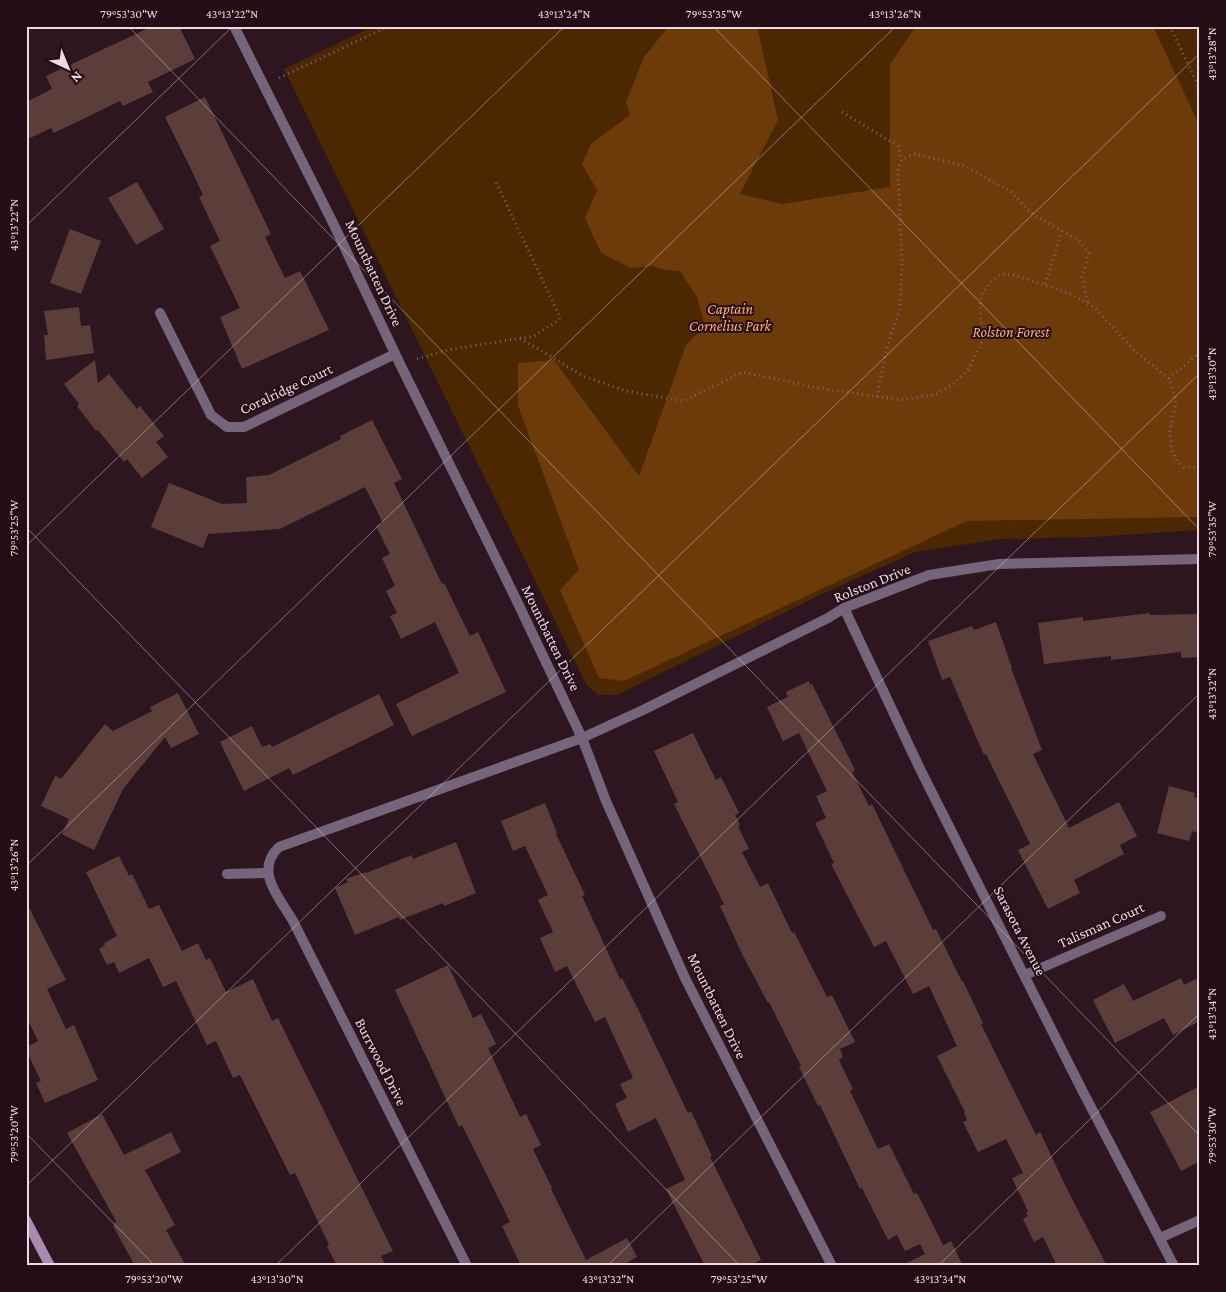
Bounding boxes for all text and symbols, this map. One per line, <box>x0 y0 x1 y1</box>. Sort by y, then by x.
text: 79°53'30"W <box>100 7 158 21</box>
text: 43°13'22"N <box>206 7 258 21</box>
text: 43°13'24"N <box>538 7 590 21</box>
text: 79°53'35"W <box>686 7 742 21</box>
text: 43°13'26"N <box>869 7 922 21</box>
text: 43°13'28"N <box>1205 27 1219 81</box>
north arrow <box>42 42 92 92</box>
text: N <box>68 68 86 87</box>
text: 43°13'22"N <box>7 199 21 251</box>
street label: Mountbatten Drive <box>342 217 406 329</box>
park label: Captain Cornelius Park <box>689 301 773 334</box>
park label: Rolston Forest <box>972 324 1050 340</box>
text: 43°13'30"N <box>1205 347 1219 401</box>
street label: Coralridge Court <box>237 360 336 418</box>
text: 79°53'25"W <box>7 500 21 556</box>
text: 79°53'35"W <box>1205 501 1219 557</box>
street label: Rolston Drive <box>831 560 913 606</box>
street label: Mountbatten Drive <box>519 583 584 694</box>
text: 43°13'32"N <box>1205 668 1219 720</box>
text: 43°13'26"N <box>7 838 21 891</box>
street label: Sarasota Avenue <box>991 884 1050 979</box>
street label: Talisman Court <box>1055 898 1148 951</box>
street label: Mountbatten Drive <box>685 951 750 1062</box>
text: 43°13'34"N <box>1205 988 1219 1040</box>
street label: Burrwood Drive <box>352 1016 410 1109</box>
text: 79°53'20"W <box>7 1105 21 1163</box>
text: 79°53'30"W <box>1205 1106 1219 1164</box>
text: 79°53'20"W <box>125 1272 183 1286</box>
text: 43°13'30"N <box>250 1272 304 1286</box>
text: 43°13'32"N <box>582 1272 634 1286</box>
text: 79°53'25"W <box>711 1272 767 1286</box>
text: 43°13'34"N <box>914 1272 966 1286</box>

